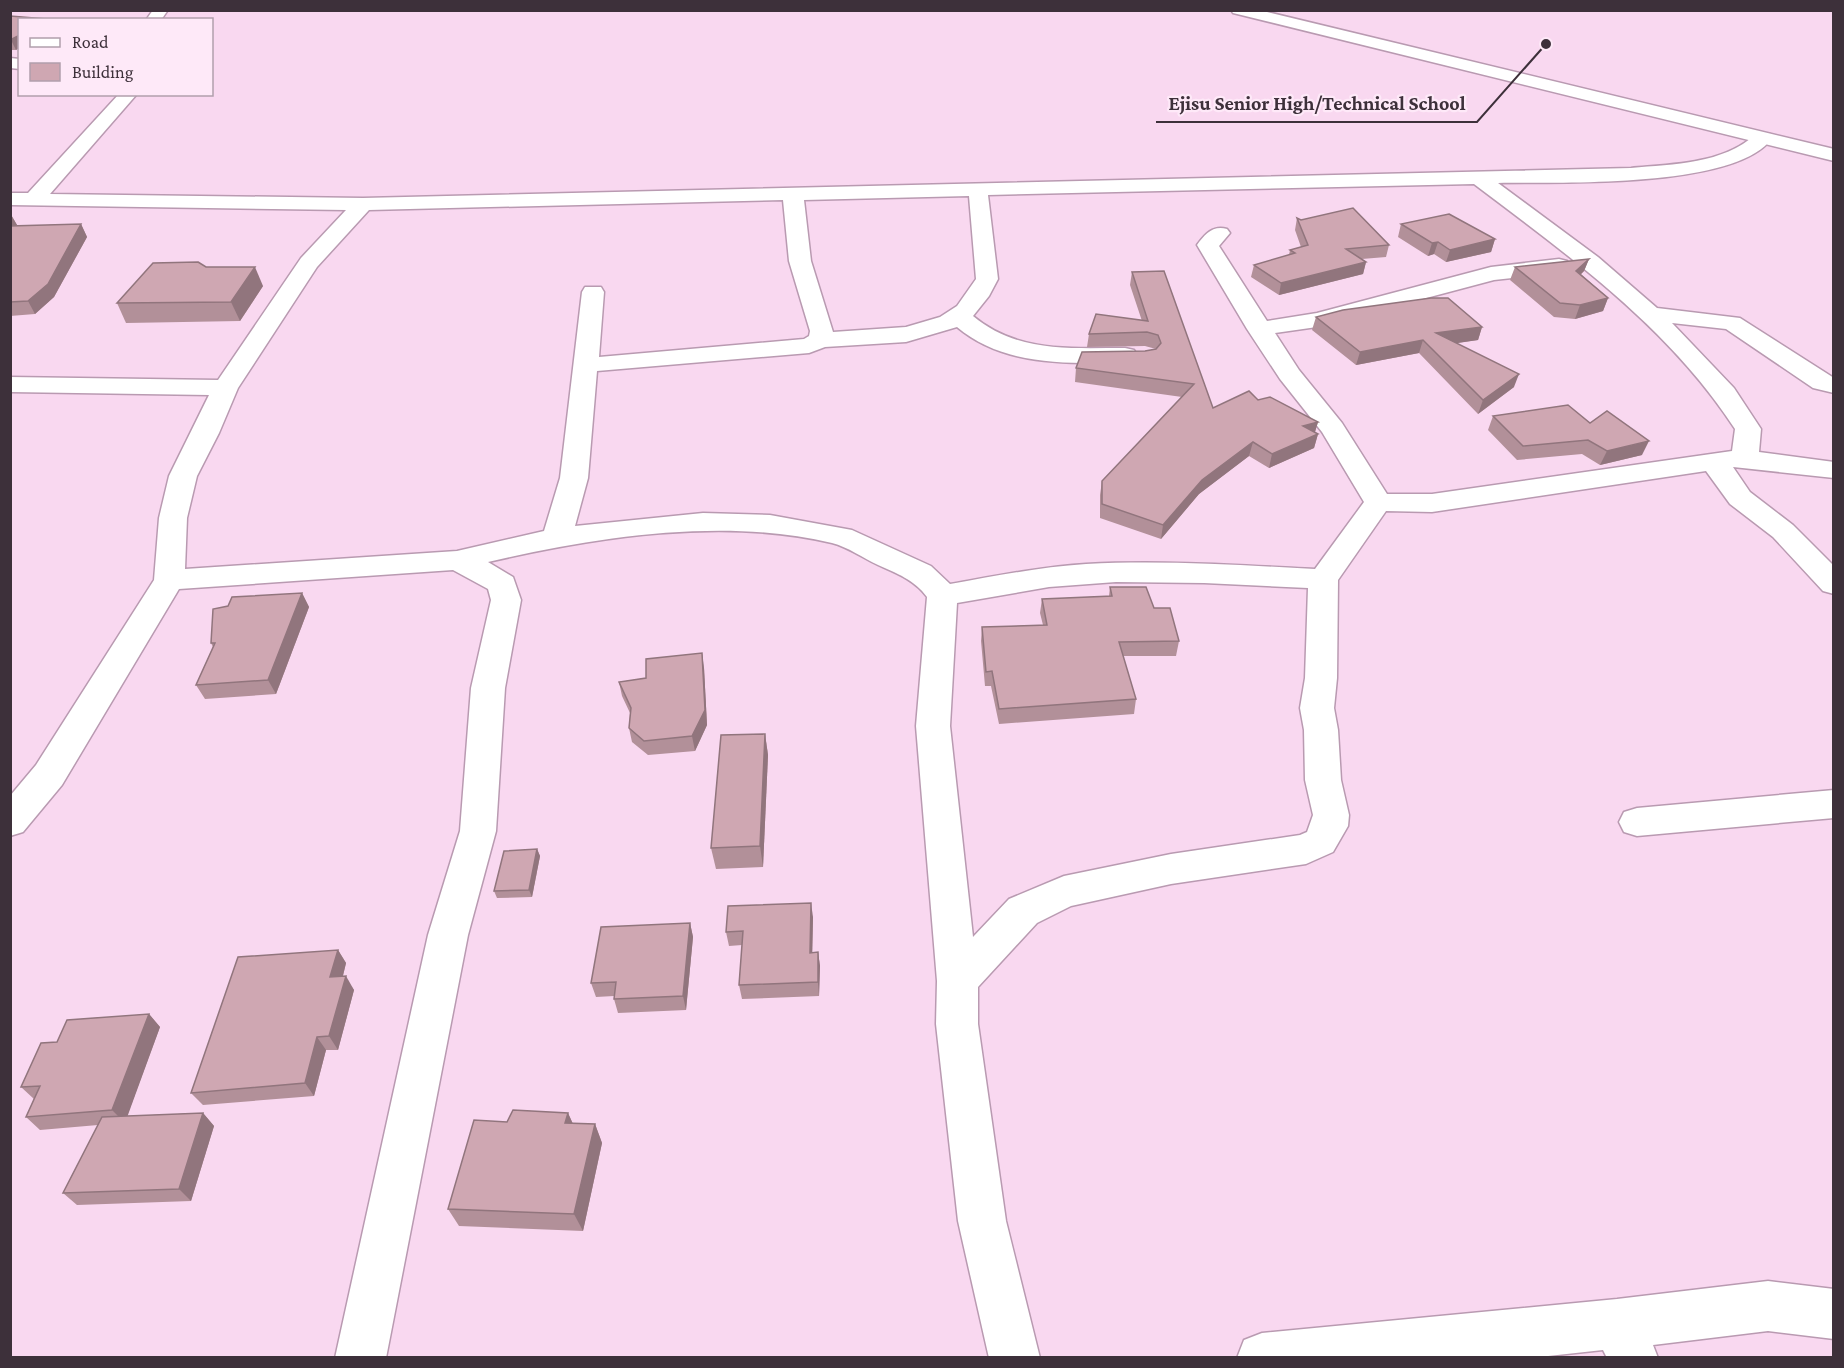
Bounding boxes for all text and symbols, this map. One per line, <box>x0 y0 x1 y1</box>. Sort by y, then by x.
legend <box>18 18 213 96</box>
text: Road <box>72 32 109 52</box>
text: Building <box>72 62 134 82</box>
callout: Ejisu Senior High/Technical School <box>1156 84 1477 122</box>
text: Ejisu Senior High/Technical School <box>1168 92 1466 115</box>

